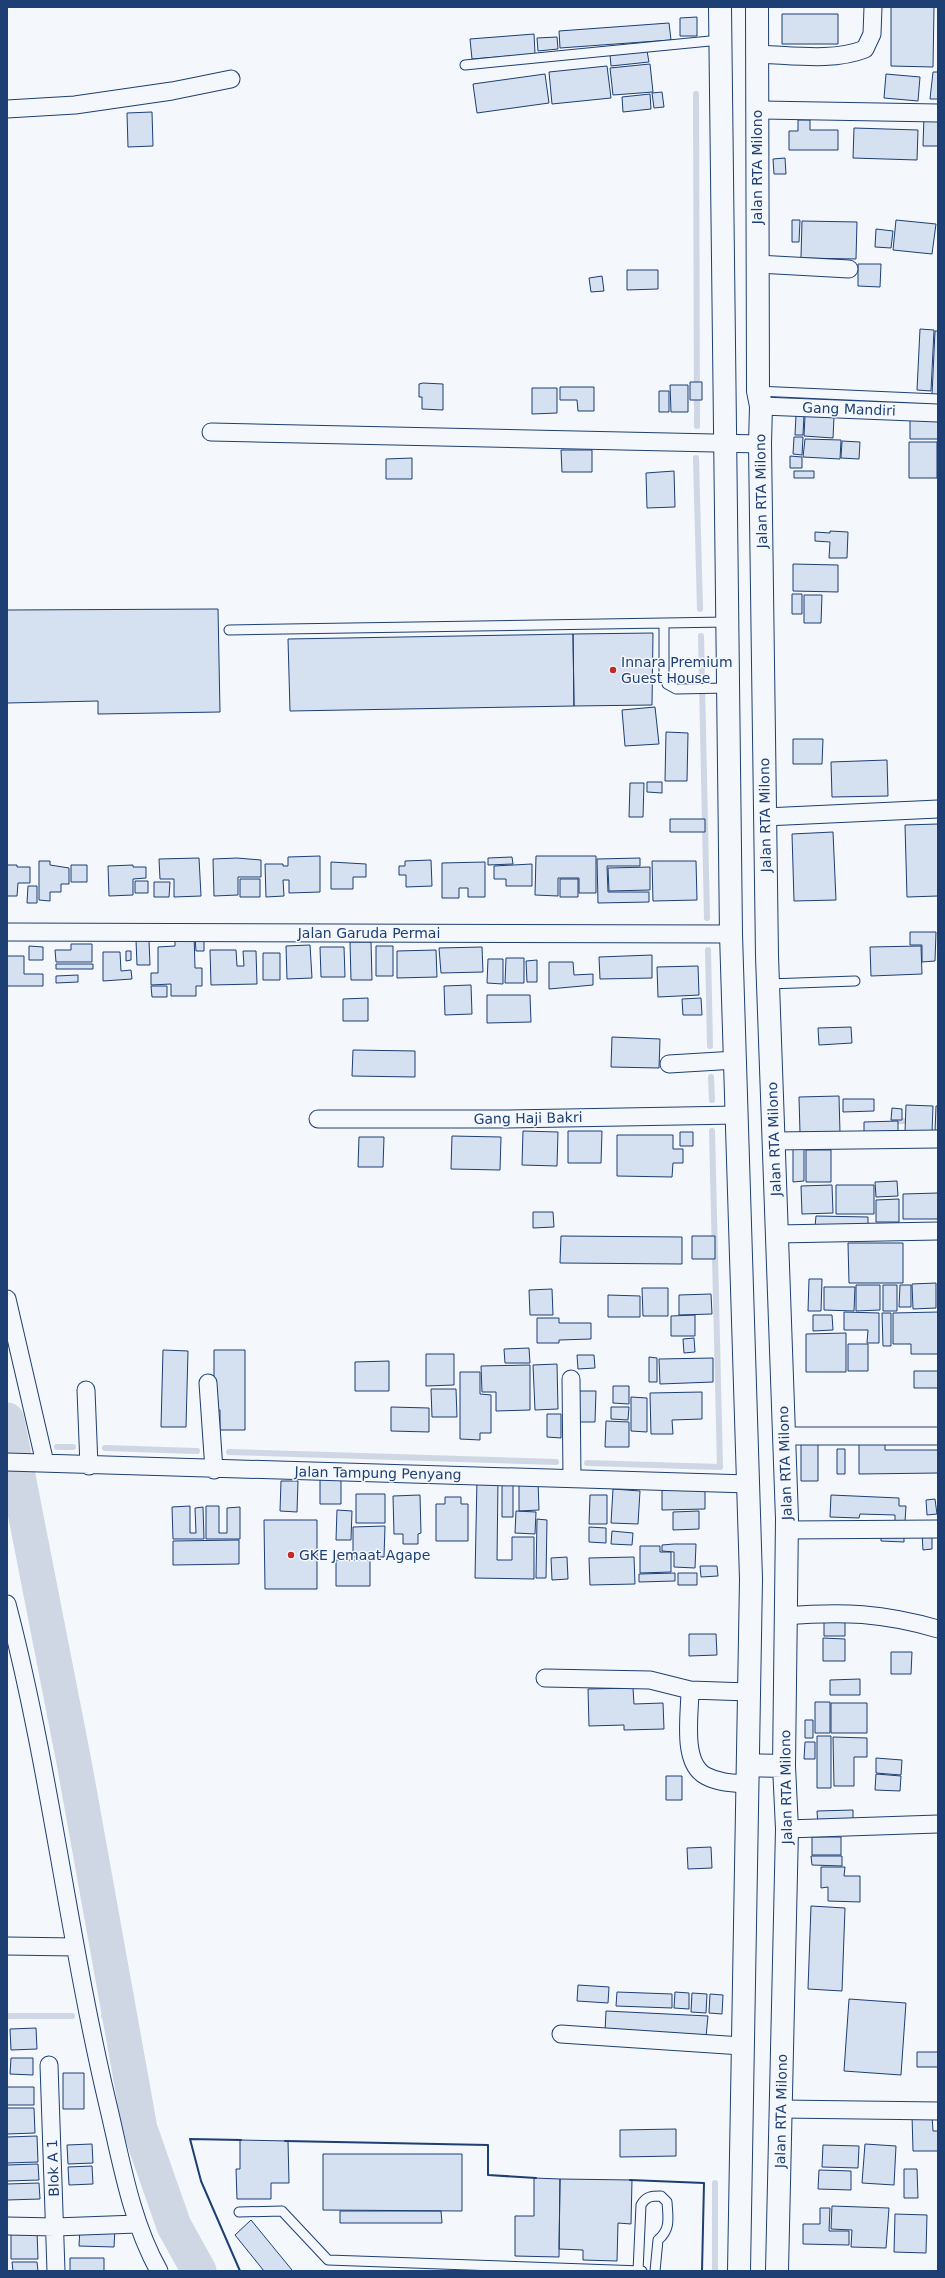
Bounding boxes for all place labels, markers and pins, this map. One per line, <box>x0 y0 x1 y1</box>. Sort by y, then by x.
place label: Innara Premium Guest House <box>621 654 733 686</box>
marker: Innara Premium Guest House <box>608 665 618 675</box>
place label: GKE Jemaat Agape <box>299 1547 430 1563</box>
marker: GKE Jemaat Agape <box>286 1550 296 1560</box>

